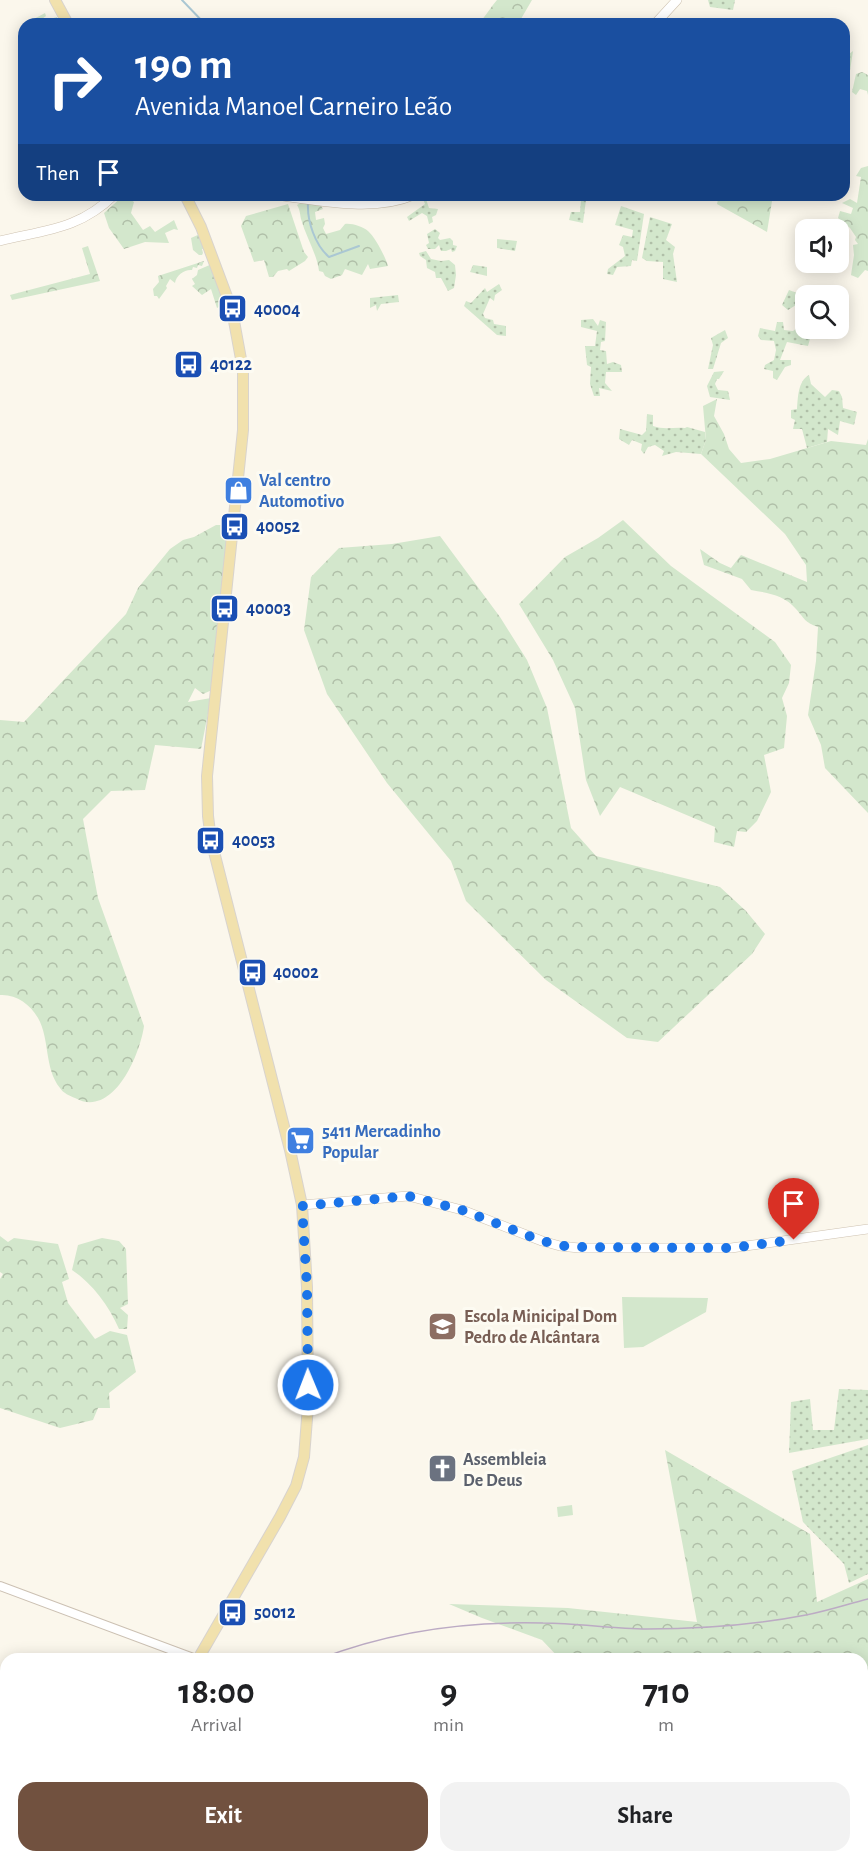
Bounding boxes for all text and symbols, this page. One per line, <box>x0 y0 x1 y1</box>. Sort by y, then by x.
icon: right <box>36 42 114 120</box>
text: 190 m <box>135 44 233 86</box>
text: Avenida Manoel Carneiro Leão <box>135 93 452 120</box>
icon: arrive <box>92 156 125 189</box>
text: Then <box>36 162 80 184</box>
map controls <box>795 219 849 339</box>
button: sound <box>795 219 849 273</box>
button: search <box>795 285 849 339</box>
bus stop icon: 40004 <box>217 293 249 325</box>
place label: 40004 <box>254 301 300 319</box>
bus stop icon: 40122 <box>173 348 205 380</box>
place label: 40122 <box>210 356 252 374</box>
place label: Val centro Automotivo <box>259 472 345 511</box>
shop icon: Val centro Automotivo <box>222 474 254 506</box>
bus stop icon: 40052 <box>219 510 251 542</box>
place label: 40052 <box>256 518 301 536</box>
bus stop icon: 40003 <box>209 592 241 624</box>
place label: 40003 <box>246 600 291 618</box>
bus stop icon: 40053 <box>195 824 227 856</box>
place label: 40053 <box>232 832 276 850</box>
bus stop icon: 40002 <box>236 956 268 988</box>
place label: 40002 <box>273 964 319 982</box>
place label: 5411 Mercadinho Popular <box>322 1123 441 1162</box>
supermarket icon: 5411 Mercadinho Popular <box>285 1125 317 1157</box>
pin <box>768 1178 819 1240</box>
icon: arrive <box>777 1187 810 1220</box>
place label: Escola Minicipal Dom Pedro de Alcântara <box>464 1308 617 1347</box>
school or university icon: Escola Minicipal Dom Pedro de Alcântara <box>427 1310 459 1342</box>
position arrow <box>276 1353 340 1417</box>
place label: Assembleia De Deus <box>463 1451 547 1490</box>
church icon: Assembleia De Deus <box>426 1453 458 1485</box>
bus stop icon: 50012 <box>217 1596 249 1628</box>
place label: 50012 <box>254 1604 296 1622</box>
text: 18:00 <box>178 1674 255 1710</box>
text: 9 <box>440 1674 457 1710</box>
text: 710 <box>642 1674 690 1710</box>
text: Arrival <box>191 1715 242 1735</box>
text: min <box>433 1715 464 1735</box>
text: m <box>658 1715 674 1735</box>
button: Exit <box>18 1782 428 1851</box>
button: Share <box>440 1782 850 1851</box>

